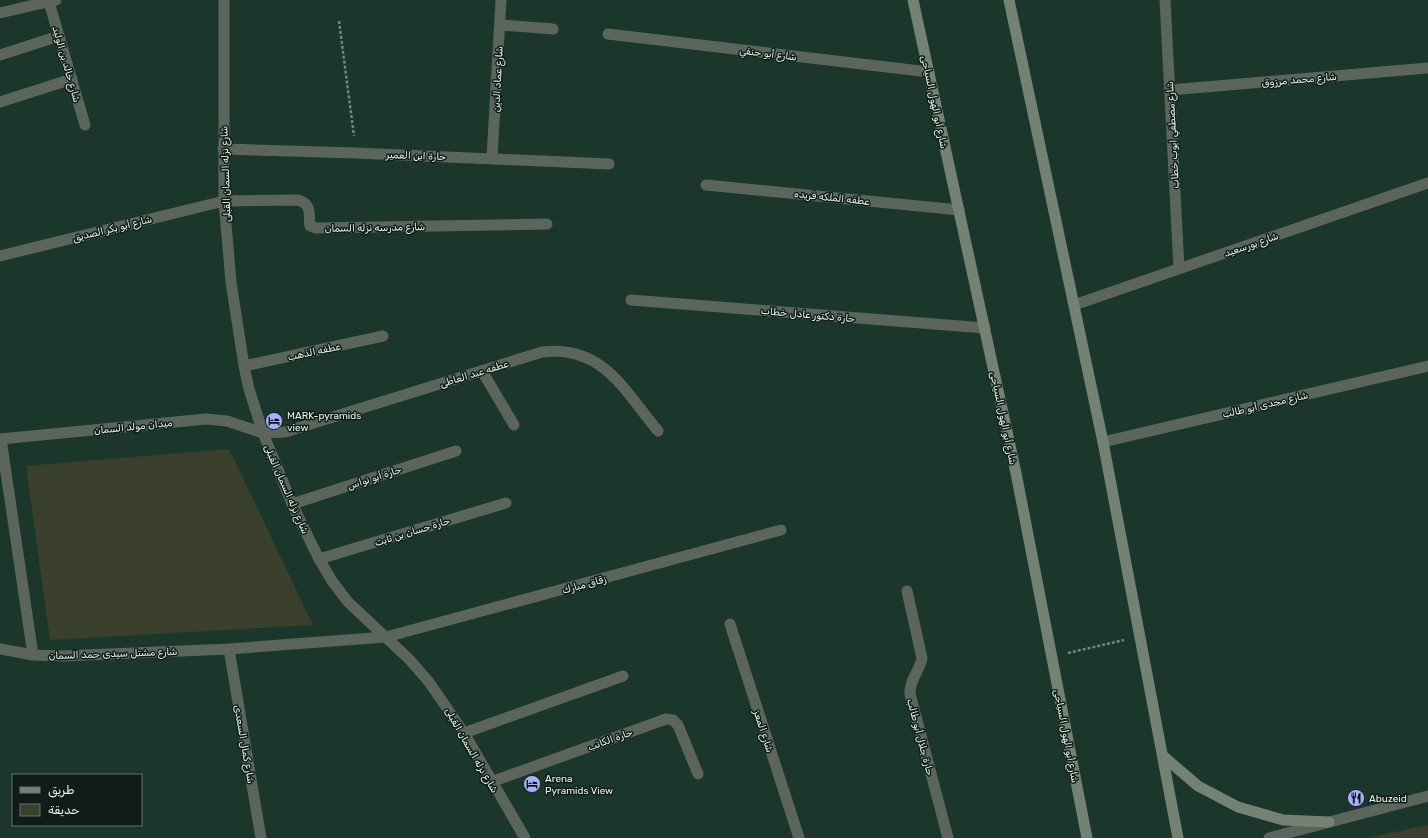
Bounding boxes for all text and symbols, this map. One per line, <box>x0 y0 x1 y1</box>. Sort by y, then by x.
street label: شارع خالد بن الوليد <box>48 25 83 104</box>
street label: شارع أبو حنفي <box>738 45 797 65</box>
street label: شارع عماد الدين <box>490 46 507 112</box>
street label: شارع أبو الهول السياحى <box>917 54 950 150</box>
street label: شارع محمد مرزوق <box>1261 71 1337 90</box>
street label: شارع مصطفي ايوب خطاب <box>1164 81 1184 189</box>
street label: شارع نزله السمان القبلى <box>218 126 235 222</box>
street label: حارة ابن العمير <box>385 149 446 163</box>
street label: عطفه الملكه فريده <box>793 188 871 208</box>
street label: شارع أبو بكر الصديق <box>71 213 154 246</box>
street label: شارع مدرسه نزله السمان <box>325 221 425 236</box>
street label: شارع بورسعيد <box>1222 230 1280 261</box>
street label: حارة دكتور عادل خطاب <box>760 305 856 325</box>
street label: عطفه الذهب <box>287 340 342 363</box>
street label: عطفه عبد العاطى <box>438 358 511 390</box>
street label: شارع أبو الهول السياحى <box>986 370 1019 466</box>
street label: شارع مجدى أبو طالب <box>1221 389 1309 422</box>
place label: MARK-pyramids view <box>287 410 361 434</box>
hotel icon: MARK-pyramids view <box>264 411 284 431</box>
street label: ميدان مولد السمان <box>93 417 173 437</box>
street label: شارع نزله السمان القبلى <box>260 443 311 536</box>
street label: حارة أبو نواس <box>346 464 403 492</box>
street label: حارة حسان بن ثابت <box>373 515 451 549</box>
street label: زقاق مبارك <box>561 573 608 597</box>
street label: شارع مشتل سيدى حمد السمان <box>48 646 178 663</box>
street label: شارع أبو الهول السياحى <box>1050 688 1081 784</box>
street label: حارة جلال أبو طالب <box>904 697 936 777</box>
street label: شارع كمال السعدى <box>230 704 257 785</box>
street label: شارع نزله السمان القبلى <box>441 706 500 796</box>
street label: شارع المعز <box>749 708 776 754</box>
street label: حارة الكاتب <box>586 726 634 754</box>
place label: Arena Pyramids View <box>545 773 613 797</box>
legend <box>12 774 142 826</box>
hotel icon: Arena Pyramids View <box>522 774 542 794</box>
text: طريق <box>48 783 74 798</box>
restaurant icon: Abuzeid <box>1346 788 1366 808</box>
place label: Abuzeid <box>1369 793 1407 805</box>
text: حديقة <box>48 803 80 817</box>

